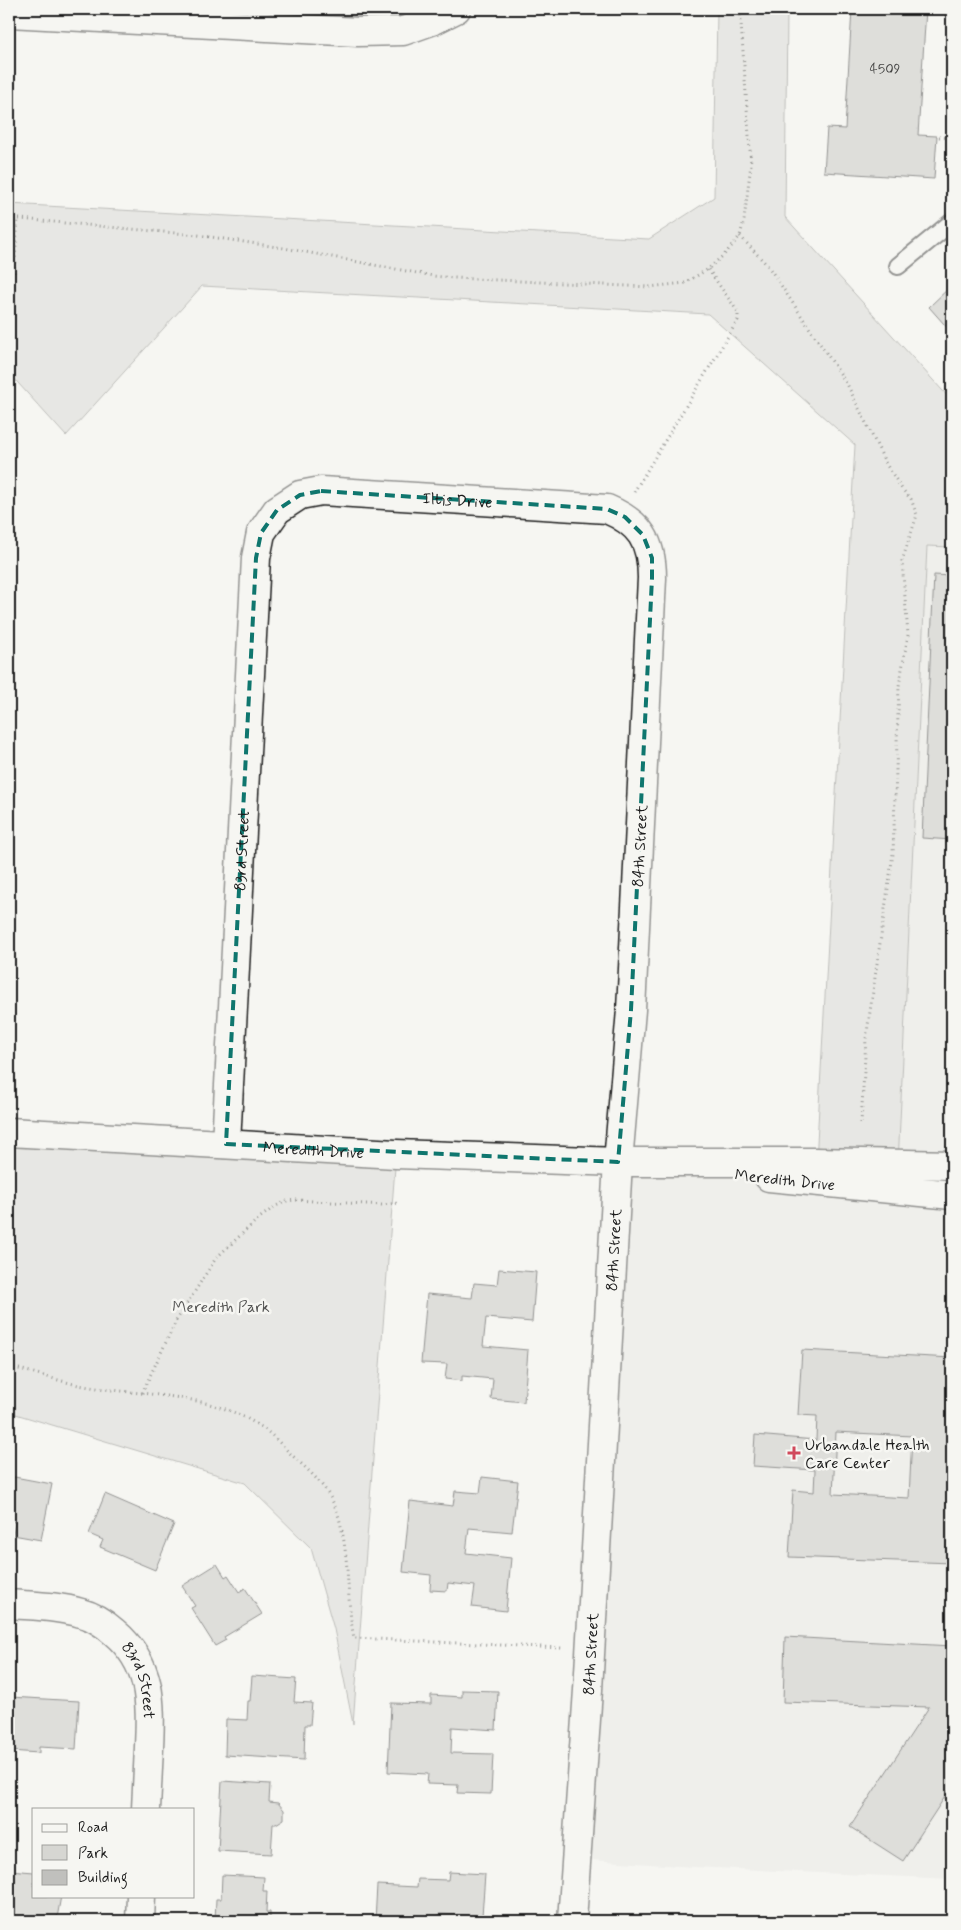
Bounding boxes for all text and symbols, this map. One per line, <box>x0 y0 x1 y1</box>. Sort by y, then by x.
house number: 4509 <box>870 60 901 78</box>
street label: Iltis Drive <box>422 488 493 514</box>
street label: 84th Street <box>628 804 653 888</box>
street label: 83rd Street <box>230 809 255 892</box>
street label: Meredith Drive <box>262 1137 364 1164</box>
street label: Meredith Drive <box>734 1165 836 1196</box>
street label: 84th Street <box>602 1208 627 1292</box>
park label: Meredith Park <box>172 1297 270 1318</box>
place label: Urbandale Health Care Center <box>805 1435 930 1474</box>
marker: Urbandale Health Care Center <box>787 1446 801 1460</box>
street label: 84th Street <box>579 1612 604 1696</box>
street label: 83rd Street <box>116 1638 159 1720</box>
legend <box>32 1808 195 1898</box>
text: Road <box>78 1818 108 1838</box>
text: Park <box>78 1844 108 1864</box>
text: Building <box>78 1868 128 1889</box>

